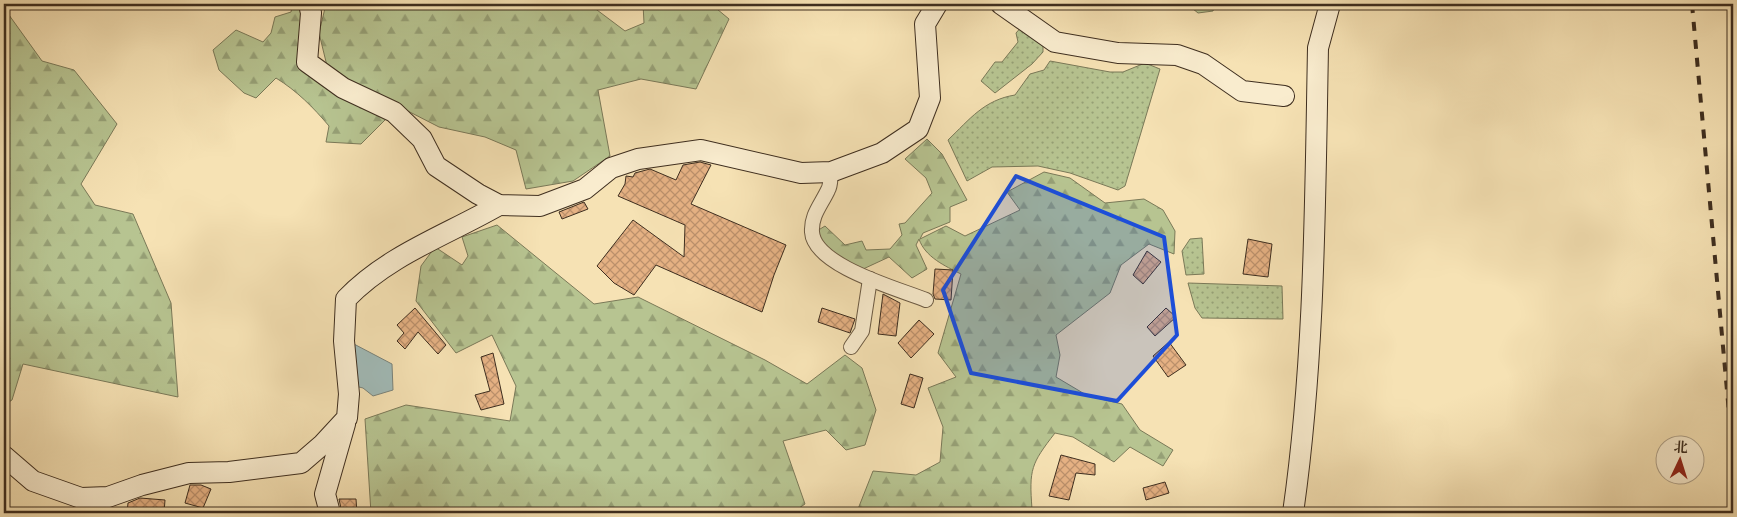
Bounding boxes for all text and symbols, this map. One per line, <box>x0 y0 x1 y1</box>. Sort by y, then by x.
north arrow <box>1654 434 1704 484</box>
text: 北 <box>1673 439 1688 458</box>

